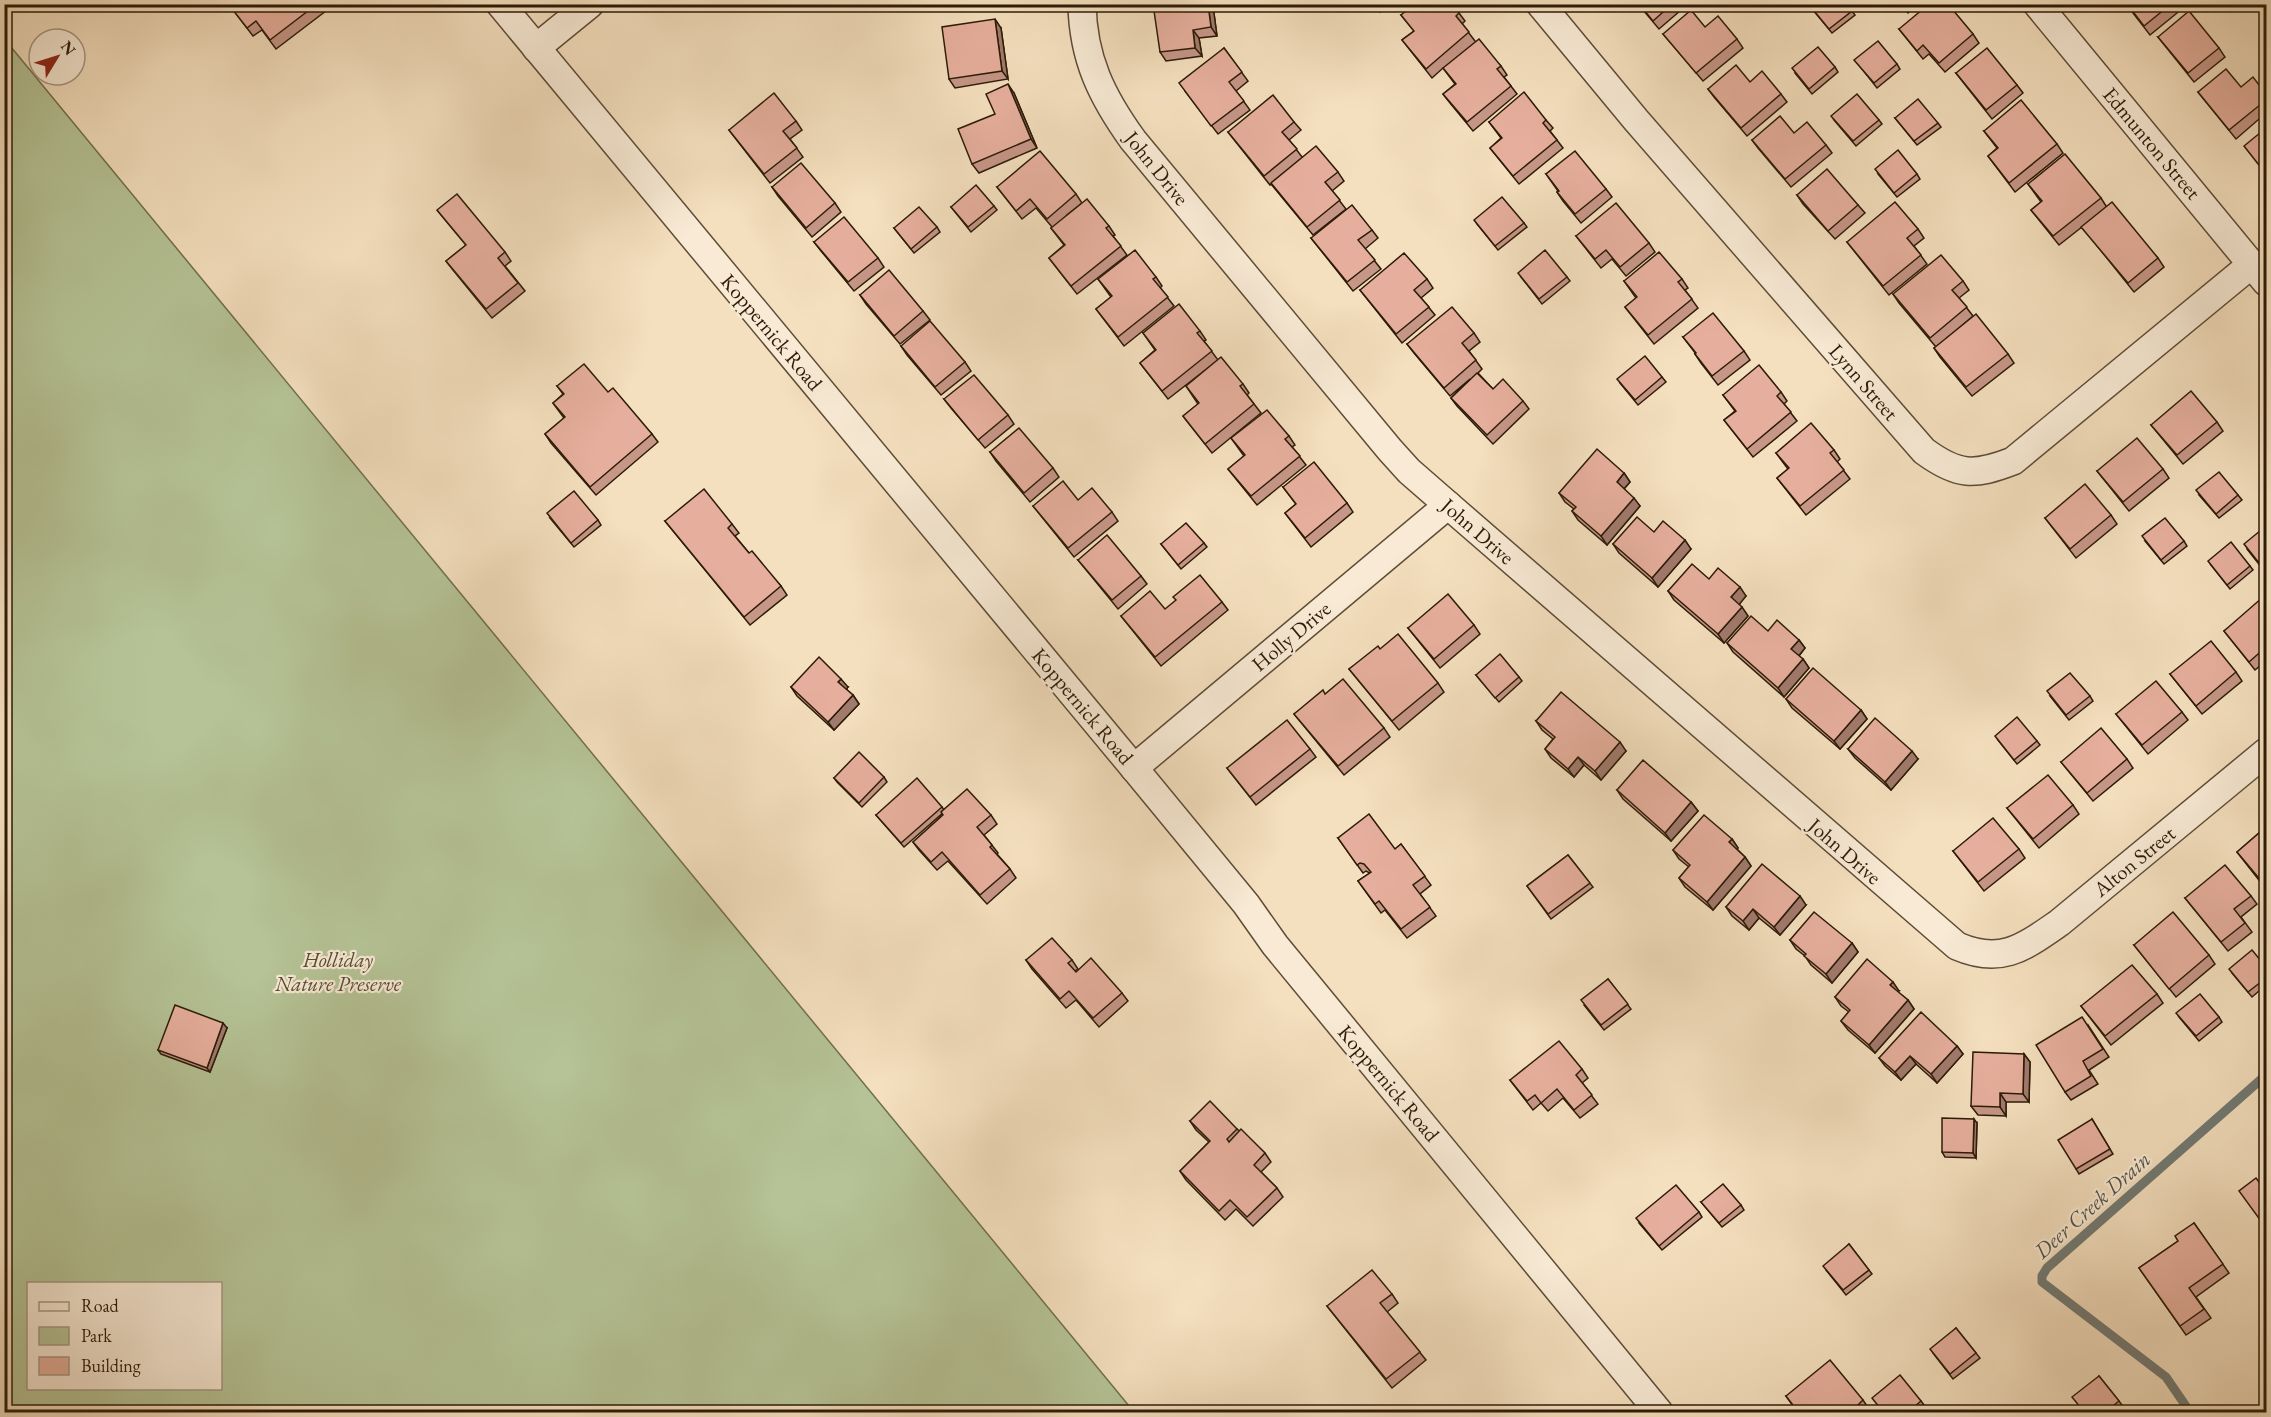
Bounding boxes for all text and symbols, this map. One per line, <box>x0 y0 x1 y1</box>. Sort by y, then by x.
north arrow <box>27 27 87 87</box>
text: N <box>56 37 81 60</box>
street label: Edmunton Street <box>2097 81 2207 205</box>
street label: John Drive <box>1118 124 1195 211</box>
street label: Koppernick Road <box>715 268 829 396</box>
street label: Lynn Street <box>1823 338 1905 426</box>
street label: John Drive <box>1434 491 1520 570</box>
street label: Holly Drive <box>1246 595 1336 677</box>
street label: Koppernick Road <box>1026 642 1140 770</box>
street label: John Drive <box>1801 811 1887 890</box>
street label: Alton Street <box>2087 819 2181 903</box>
park label: Holliday Nature Preserve <box>274 946 402 997</box>
street label: Koppernick Road <box>1332 1019 1446 1147</box>
water label: Deer Creek Drain <box>2027 1145 2156 1266</box>
legend <box>27 1282 222 1390</box>
text: Road <box>81 1294 120 1317</box>
text: Park <box>81 1324 112 1347</box>
text: Building <box>81 1354 141 1377</box>

